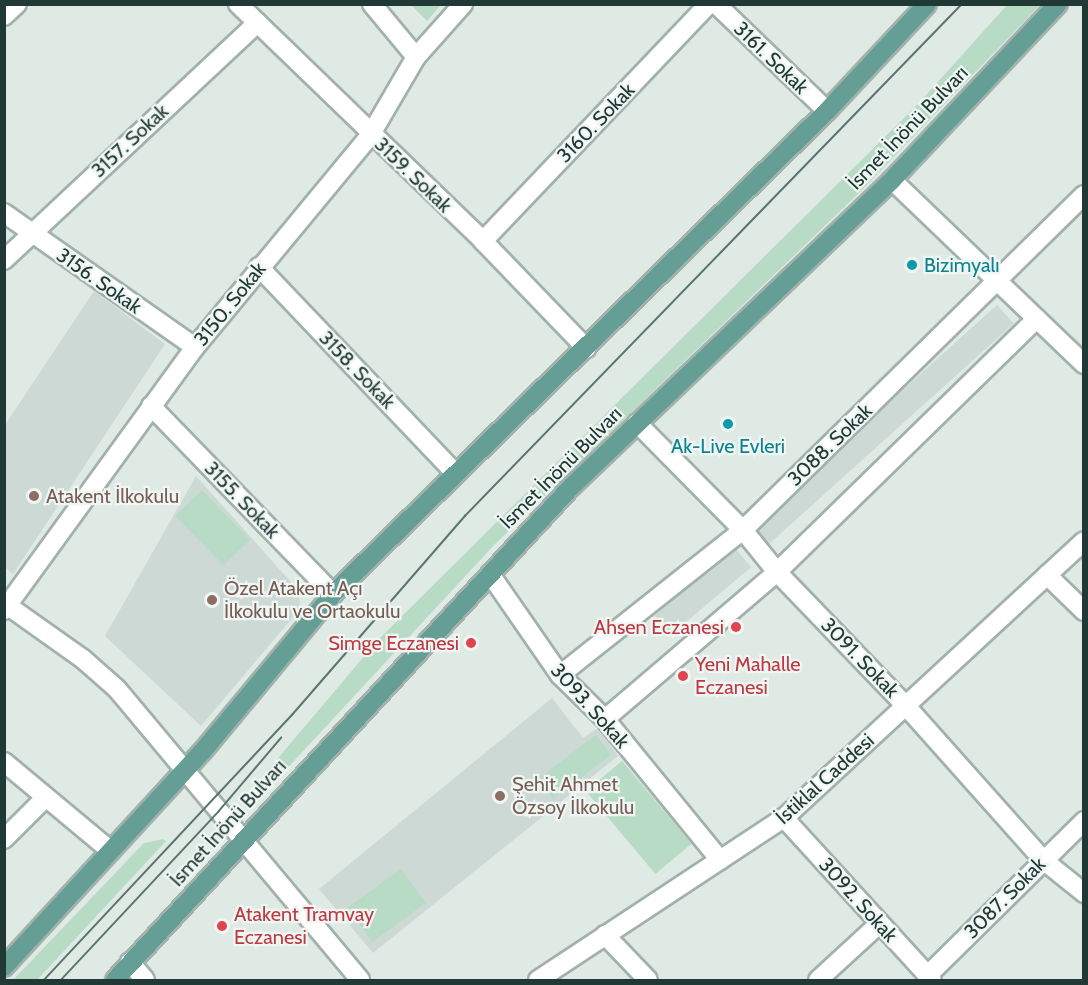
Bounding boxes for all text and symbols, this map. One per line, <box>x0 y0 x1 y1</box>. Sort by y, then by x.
street label: 3161. Sokak <box>729 17 813 99</box>
street label: İsmet İnönü Bulvarı <box>843 61 973 195</box>
street label: 3160. Sokak <box>552 78 640 168</box>
street label: 3157. Sokak <box>87 99 173 183</box>
street label: 3159. Sokak <box>369 132 457 218</box>
street label: 3156. Sokak <box>52 243 146 319</box>
place label: Bizimyalı <box>924 253 1000 277</box>
street label: 3150. Sokak <box>189 257 271 351</box>
marker: Bizimyalı <box>905 258 919 272</box>
street label: 3158. Sokak <box>314 326 400 414</box>
street label: 3088. Sokak <box>783 399 877 491</box>
street label: İsmet İnönü Bulvarı <box>495 402 627 534</box>
marker: Ak-Live Evleri <box>721 417 735 431</box>
place label: Ak-Live Evleri <box>671 434 785 458</box>
street label: 3155. Sokak <box>199 457 285 543</box>
place label: Atakent İlkokulu <box>46 484 179 508</box>
marker: Atakent İlkokulu <box>27 489 41 503</box>
place label: Özel Atakent Açı İlkokulu ve Ortaokulu <box>224 576 400 623</box>
marker: Özel Atakent Açı İlkokulu ve Ortaokulu <box>205 593 219 607</box>
street label: 3091. Sokak <box>816 613 904 703</box>
place label: Ahsen Eczanesi <box>594 615 724 639</box>
marker: Ahsen Eczanesi <box>729 620 743 634</box>
place label: Simge Eczanesi <box>328 631 459 655</box>
marker: Simge Eczanesi <box>464 636 478 650</box>
place label: Yeni Mahalle Eczanesi <box>695 652 801 699</box>
street label: 3093. Sokak <box>546 659 634 753</box>
marker: Yeni Mahalle Eczanesi <box>676 669 690 683</box>
street label: İstiklal Caddesi <box>771 729 879 829</box>
street label: İsmet İnönü Bulvarı <box>165 755 291 891</box>
place label: Şehit Ahmet Özsoy İlkokulu <box>512 772 634 819</box>
marker: Şehit Ahmet Özsoy İlkokulu <box>493 789 507 803</box>
street label: 3087. Sokak <box>959 852 1051 944</box>
street label: 3092. Sokak <box>814 853 902 947</box>
place label: Atakent Tramvay Eczanesi <box>234 903 374 950</box>
marker: Atakent Tramvay Eczanesi <box>215 919 229 933</box>

